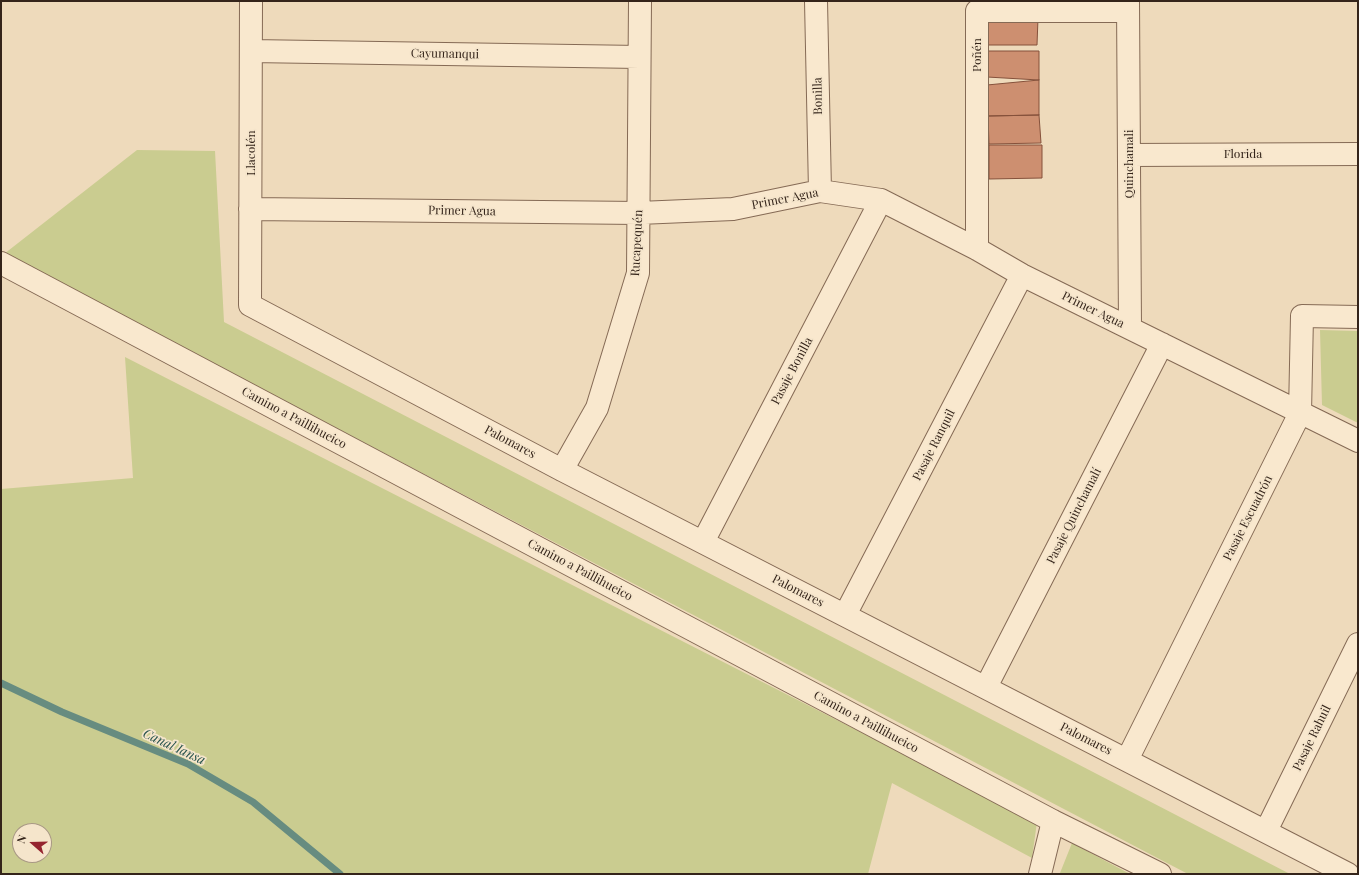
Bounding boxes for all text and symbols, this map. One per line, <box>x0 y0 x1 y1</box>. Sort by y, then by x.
street label: Poñén <box>970 38 984 72</box>
street label: Cayumanqui <box>411 46 479 62</box>
street label: Bonilla <box>810 77 826 115</box>
street label: Llacolén <box>244 130 258 176</box>
street label: Quinchamali <box>1122 130 1136 198</box>
street label: Florida <box>1224 147 1262 161</box>
street label: Primer Agua <box>750 185 820 213</box>
street label: Primer Agua <box>428 203 496 219</box>
street label: Rucapequén <box>628 209 646 277</box>
street label: Primer Agua <box>1059 289 1127 331</box>
street label: Pasaje Bonilla <box>768 335 816 407</box>
street label: Camino a Paillihueico <box>239 384 349 452</box>
street label: Pasaje Ranquil <box>910 407 958 483</box>
street label: Palomares <box>482 423 538 461</box>
street label: Pasaje Quinchamalí <box>1044 466 1104 566</box>
street label: Pasaje Escuadrón <box>1220 473 1276 563</box>
street label: Camino a Paillihueico <box>525 536 635 604</box>
street label: Palomares <box>770 572 826 610</box>
street label: Camino a Paillihueico <box>811 688 921 756</box>
street label: Pasaje Rahuil <box>1290 703 1334 773</box>
street label: Palomares <box>1058 720 1114 758</box>
water label: Canal Iansa <box>140 726 208 768</box>
north arrow <box>12 823 52 863</box>
text: N <box>13 833 30 845</box>

